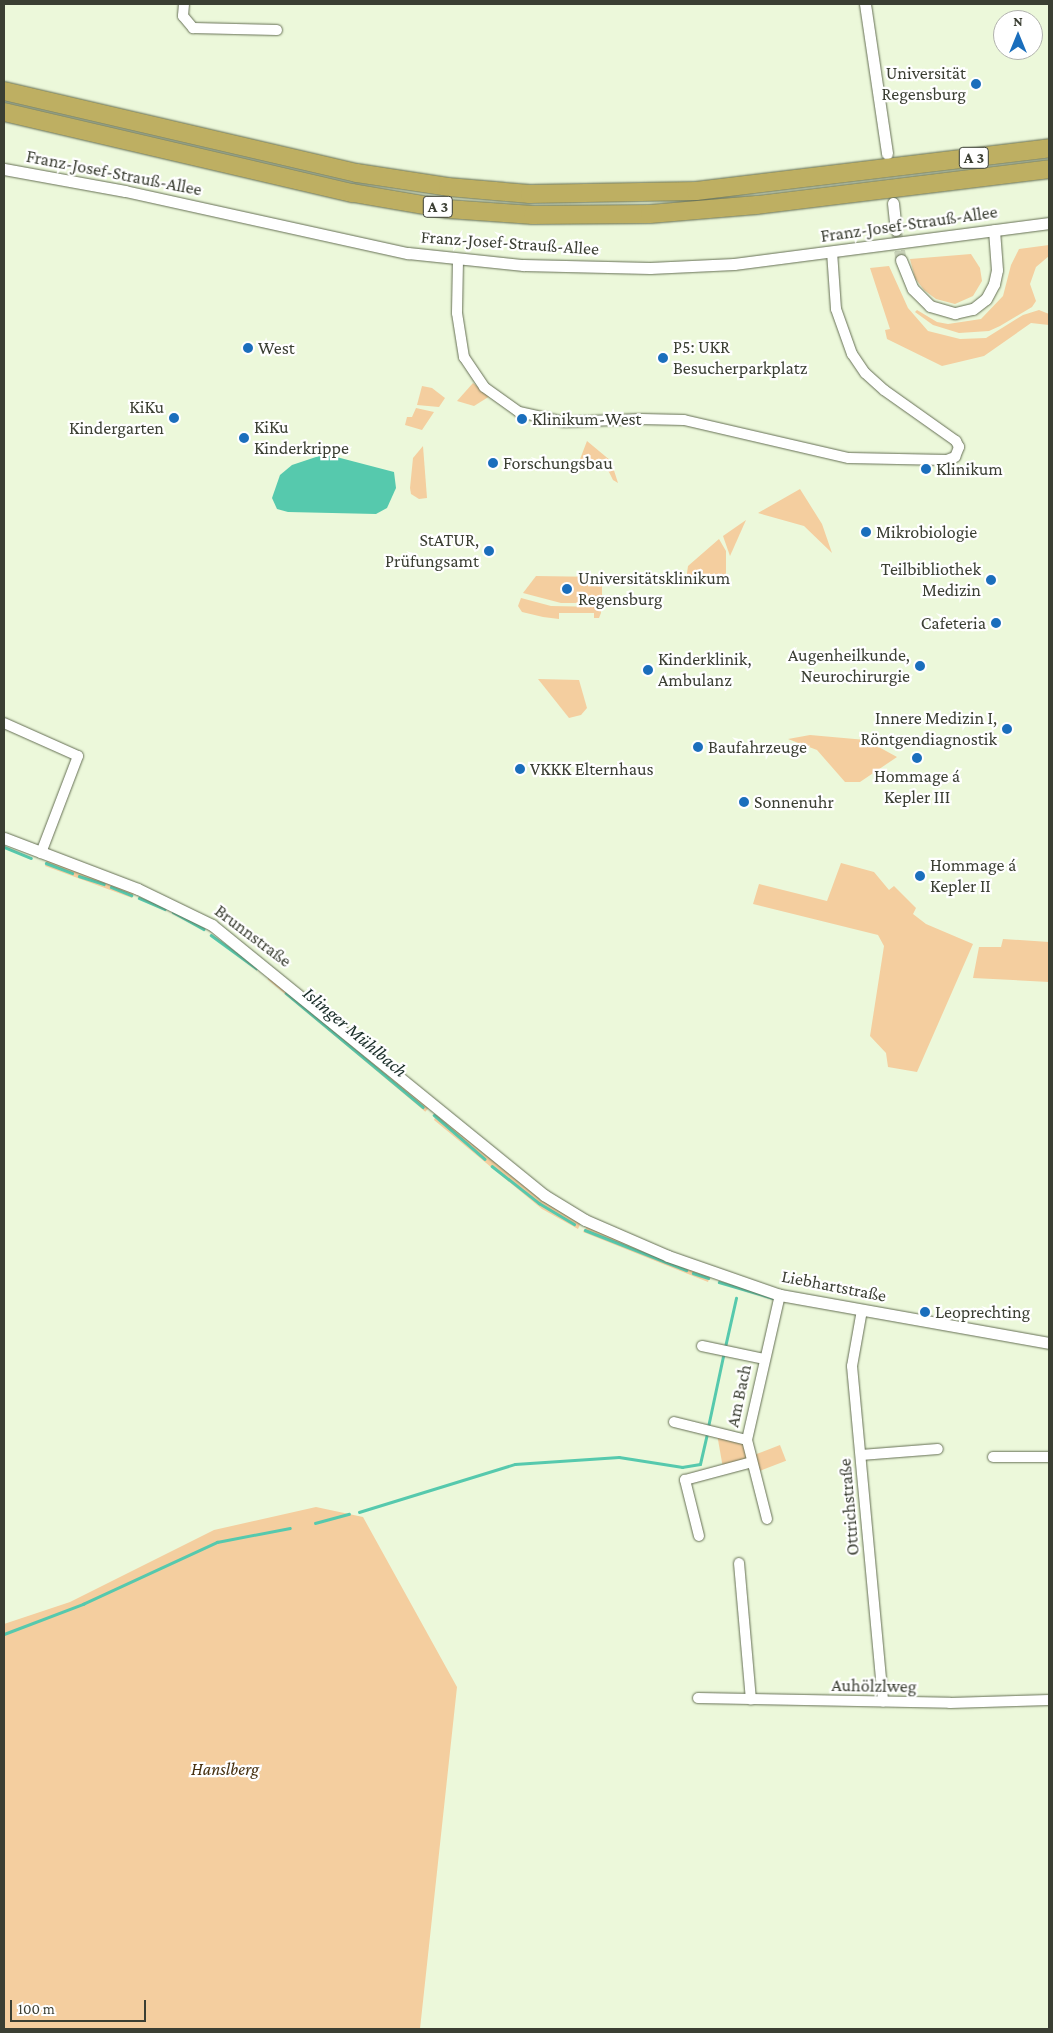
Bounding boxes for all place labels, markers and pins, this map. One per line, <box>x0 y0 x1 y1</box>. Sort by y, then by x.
place label: Universität Regensburg <box>882 63 966 106</box>
marker: Universität Regensburg <box>970 78 982 90</box>
place label: West <box>258 337 295 359</box>
place label: P5: UKR Besucherparkplatz <box>673 337 807 379</box>
marker: West <box>242 342 254 354</box>
marker: P5: UKR Besucherparkplatz <box>657 352 669 364</box>
place label: KiKu Kindergarten <box>69 397 164 439</box>
place label: Klinikum-West <box>532 408 642 430</box>
marker: KiKu Kindergarten <box>168 412 180 424</box>
marker: Klinikum-West <box>516 413 528 425</box>
place label: KiKu Kinderkrippe <box>254 417 349 459</box>
marker: KiKu Kinderkrippe <box>238 432 250 444</box>
place label: Forschungsbau <box>503 452 613 474</box>
marker: Forschungsbau <box>487 457 499 469</box>
place label: Klinikum <box>936 458 1003 480</box>
marker: Klinikum <box>920 463 932 475</box>
place label: Mikrobiologie <box>876 521 977 543</box>
marker: Mikrobiologie <box>860 526 872 538</box>
place label: StATUR, Prüfungsamt <box>385 530 479 572</box>
marker: StATUR, Prüfungsamt <box>483 545 495 557</box>
place label: Teilbibliothek Medizin <box>881 559 981 602</box>
place label: Universitätsklinikum Regensburg <box>578 568 730 610</box>
marker: Teilbibliothek Medizin <box>985 574 997 586</box>
marker: Universitätsklinikum Regensburg <box>560 582 574 596</box>
place label: Cafeteria <box>921 612 986 634</box>
marker: Cafeteria <box>990 617 1002 629</box>
place label: Augenheilkunde, Neurochirurgie <box>788 645 910 688</box>
place label: Kinderklinik, Ambulanz <box>658 649 752 692</box>
marker: Augenheilkunde, Neurochirurgie <box>914 660 926 672</box>
marker: Kinderklinik, Ambulanz <box>642 664 654 676</box>
place label: Innere Medizin I, Röntgendiagnostik <box>860 708 997 751</box>
marker: Innere Medizin I, Röntgendiagnostik <box>1001 723 1013 735</box>
place label: Baufahrzeuge <box>708 736 807 758</box>
marker: Baufahrzeuge <box>692 741 704 753</box>
marker: Hommage á Kepler III <box>911 752 923 764</box>
place label: VKKK Elternhaus <box>530 758 654 780</box>
marker: VKKK Elternhaus <box>514 763 526 775</box>
place label: Hommage á Kepler III <box>874 766 960 809</box>
place label: Sonnenuhr <box>754 791 834 813</box>
marker: Sonnenuhr <box>738 796 750 808</box>
place label: Hommage á Kepler II <box>930 855 1016 898</box>
marker: Hommage á Kepler II <box>914 870 926 882</box>
place label: Leoprechting <box>935 1301 1030 1323</box>
marker: Leoprechting <box>919 1306 931 1318</box>

